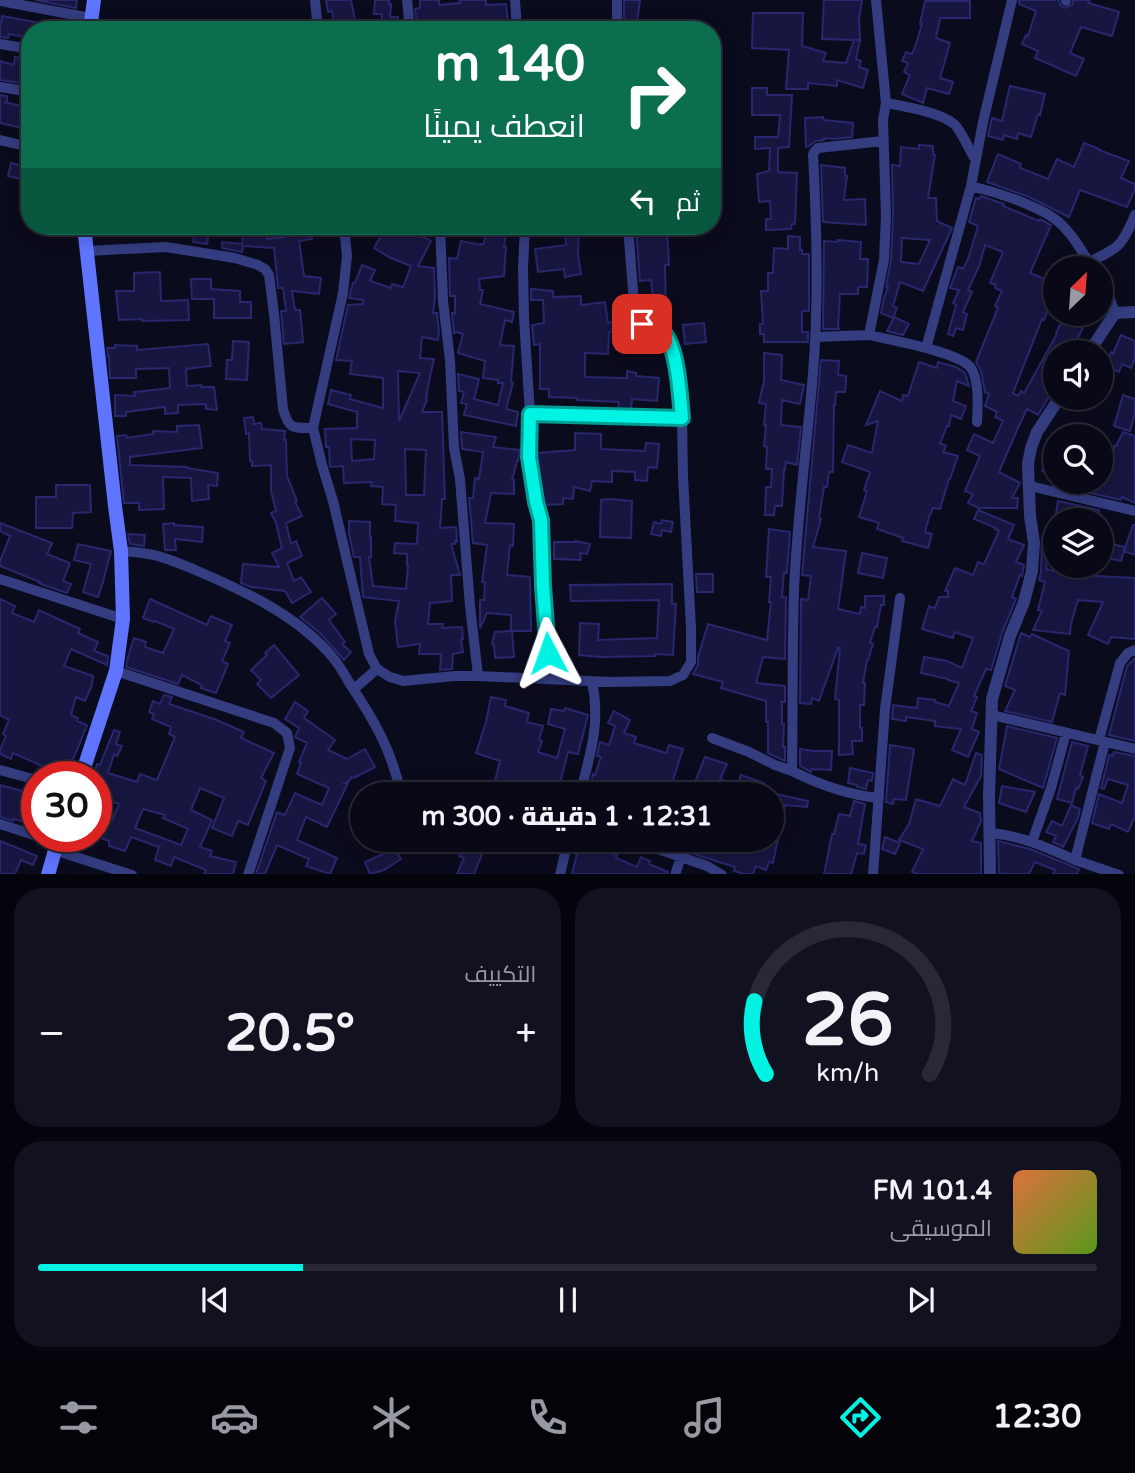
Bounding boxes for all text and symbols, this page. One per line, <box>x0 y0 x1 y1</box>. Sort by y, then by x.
text: 140 m <box>435 35 585 94</box>
icon: right <box>609 49 700 140</box>
text: انعطف يمينًا <box>423 108 585 146</box>
icon: left <box>624 182 662 220</box>
text: ثم <box>676 187 700 218</box>
north arrow <box>1043 256 1113 326</box>
map controls <box>1043 256 1113 578</box>
pin <box>612 294 672 354</box>
icon: arrive <box>623 305 661 343</box>
button: sound <box>1043 340 1113 410</box>
button: search <box>1043 424 1113 494</box>
button: layers <box>1043 508 1113 578</box>
position arrow <box>511 616 585 690</box>
speed limit sign: 30 <box>21 761 112 852</box>
text: 12:31 · 1 دقيقة · 300 m <box>422 801 712 832</box>
text: التكييف <box>464 961 537 989</box>
text: 26 <box>802 977 893 1065</box>
text: 20.5° <box>225 1002 355 1065</box>
text: − <box>38 1011 65 1057</box>
text: + <box>515 1011 537 1057</box>
text: km/h <box>816 1057 879 1087</box>
text: 101.4 FM <box>873 1175 992 1206</box>
text: الموسيقى <box>890 1215 992 1243</box>
icon: previous <box>196 1281 234 1319</box>
icon: pause <box>549 1281 587 1319</box>
icon: next <box>902 1281 940 1319</box>
icon: filters <box>54 1393 103 1442</box>
icon: car <box>210 1393 259 1442</box>
icon: climate <box>367 1393 416 1442</box>
icon: phone <box>523 1393 572 1442</box>
icon: music <box>680 1393 729 1442</box>
icon: directions <box>836 1393 885 1442</box>
text: 12:30 <box>993 1398 1081 1436</box>

